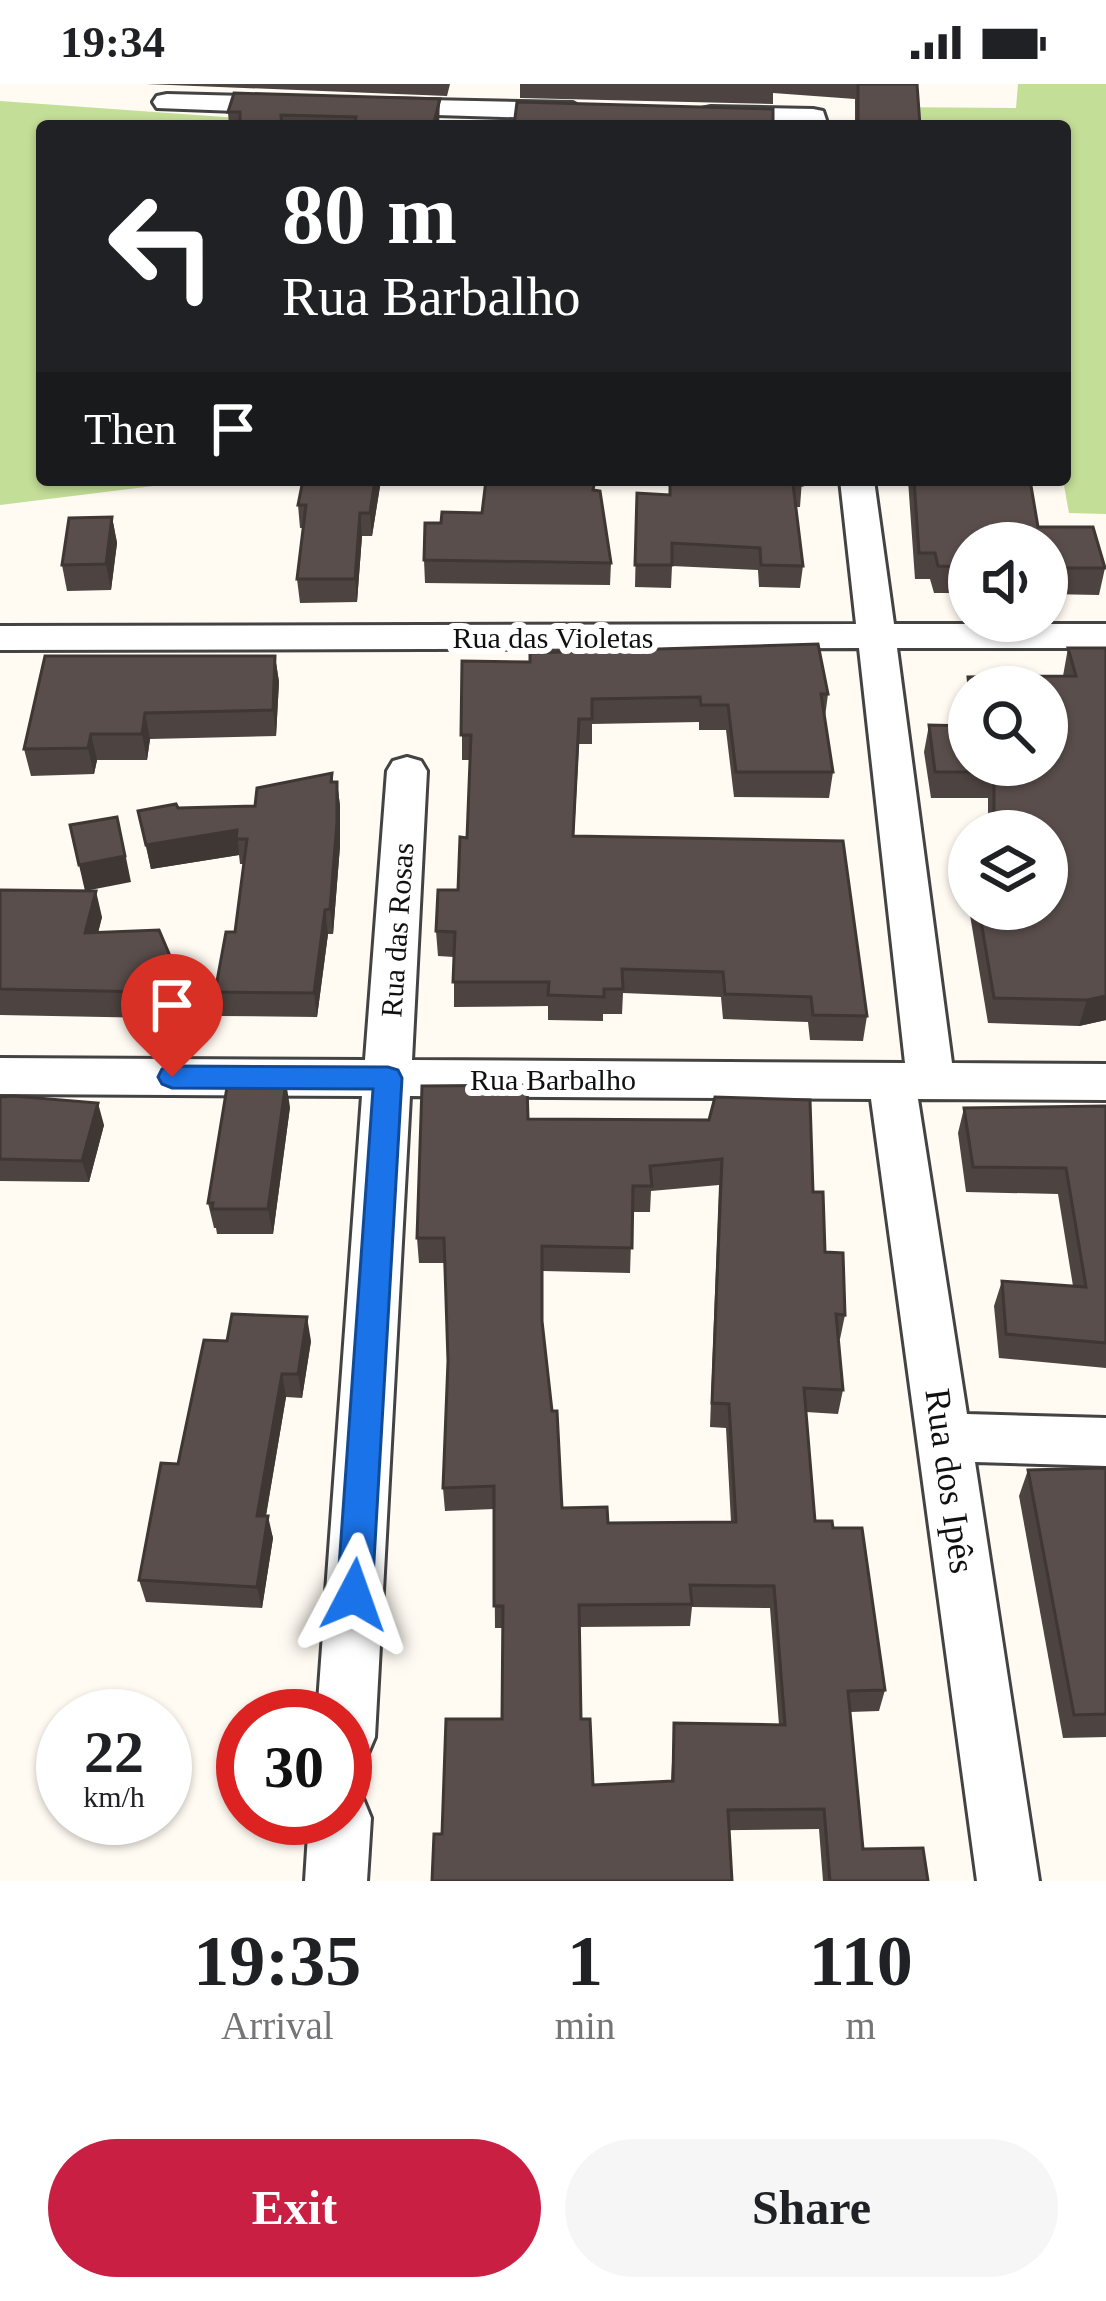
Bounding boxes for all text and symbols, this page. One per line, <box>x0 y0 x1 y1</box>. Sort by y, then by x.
text: 19:34 <box>60 17 165 67</box>
icon: left <box>84 168 240 324</box>
text: 80 m <box>282 168 457 261</box>
text: Rua Barbalho <box>282 267 580 327</box>
icon: arrive <box>200 396 266 462</box>
text: Then <box>84 404 176 454</box>
map controls <box>948 522 1068 930</box>
button: sound <box>948 522 1068 642</box>
street label: Rua das Violetas <box>453 621 653 654</box>
button: search <box>948 666 1068 786</box>
button: layers <box>948 810 1068 930</box>
street label: Rua das Rosas <box>374 842 420 1018</box>
pin <box>121 954 223 1077</box>
icon: arrive <box>139 972 205 1038</box>
street label: Rua Barbalho <box>470 1063 636 1096</box>
street label: Rua dos Ipês <box>917 1386 983 1576</box>
position arrow <box>291 1532 417 1658</box>
speed limit sign: 30 <box>216 1689 372 1845</box>
text: 22 <box>84 1719 144 1785</box>
text: km/h <box>83 1780 145 1813</box>
text: 19:35 <box>193 1921 361 2001</box>
text: 1 <box>567 1921 603 2001</box>
text: 110 <box>809 1921 913 2001</box>
text: Arrival <box>221 2004 334 2047</box>
text: min <box>555 2004 615 2047</box>
text: m <box>845 2004 876 2047</box>
button: Exit <box>48 2139 541 2277</box>
button: Share <box>565 2139 1058 2277</box>

